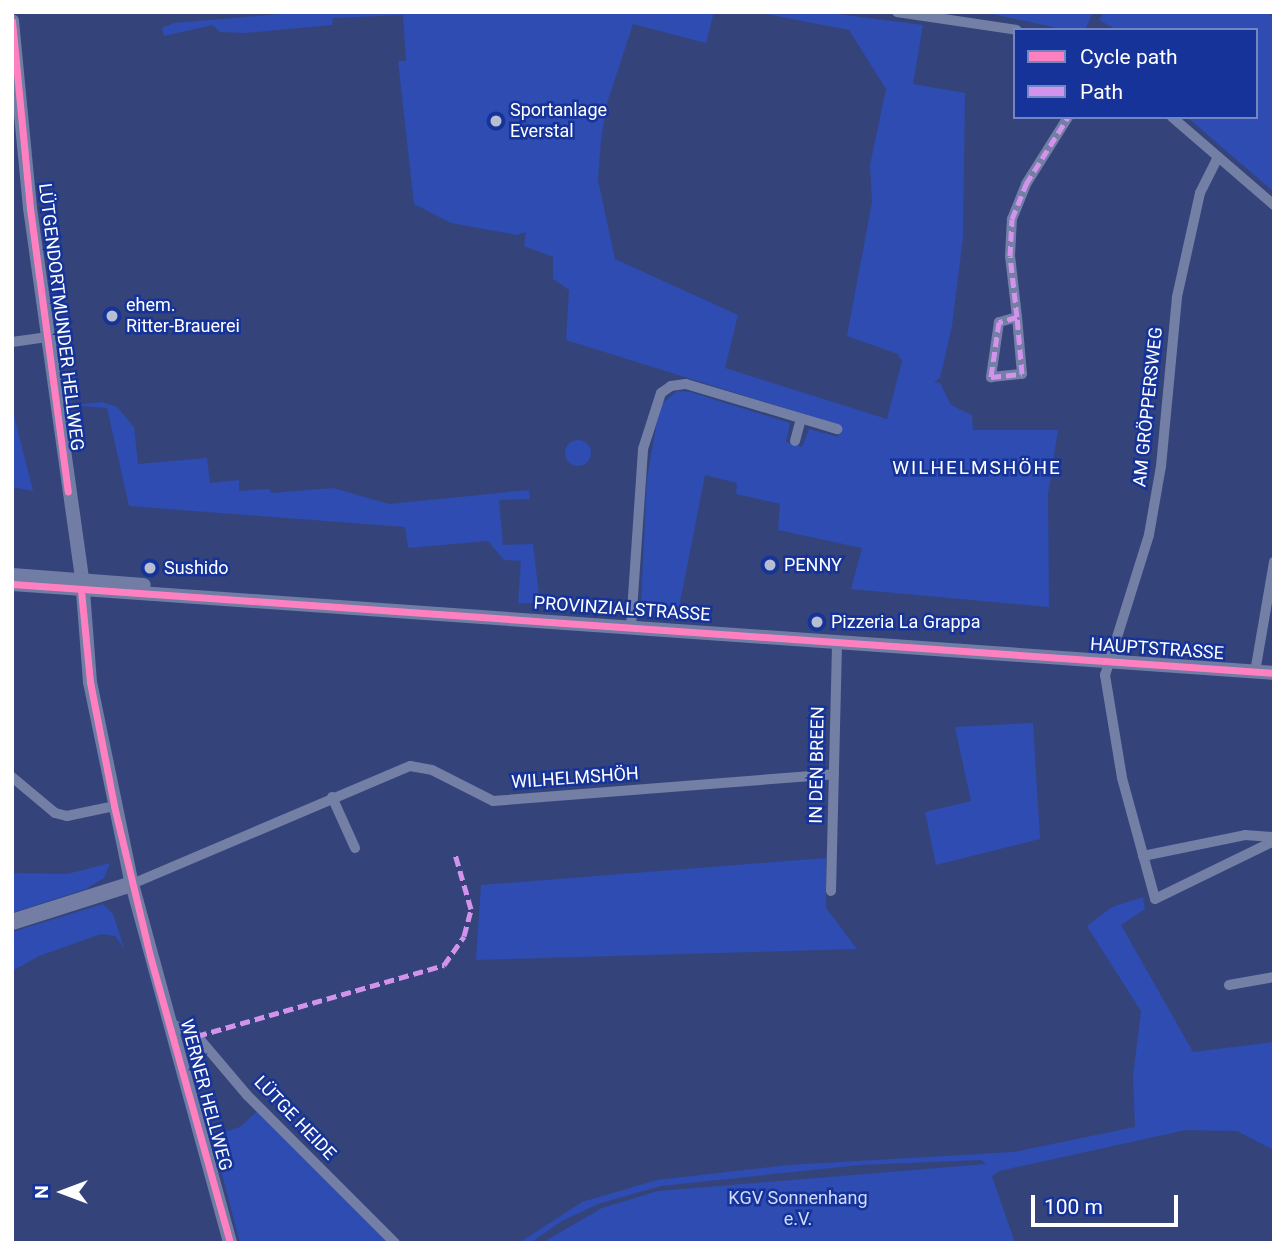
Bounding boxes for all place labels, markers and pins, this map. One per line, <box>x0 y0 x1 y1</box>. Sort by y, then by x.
place label: Sportanlage Everstal <box>510 100 607 142</box>
marker: Sportanlage Everstal <box>488 113 504 129</box>
place label: ehem. Ritter-Brauerei <box>126 295 240 338</box>
marker: ehem. Ritter-Brauerei <box>104 308 120 324</box>
place label: PENNY <box>784 554 842 576</box>
place label: Sushido <box>164 557 229 579</box>
marker: PENNY <box>762 557 778 573</box>
marker: Sushido <box>142 560 158 576</box>
place label: Pizzeria La Grappa <box>831 611 980 633</box>
marker: Pizzeria La Grappa <box>809 614 825 630</box>

